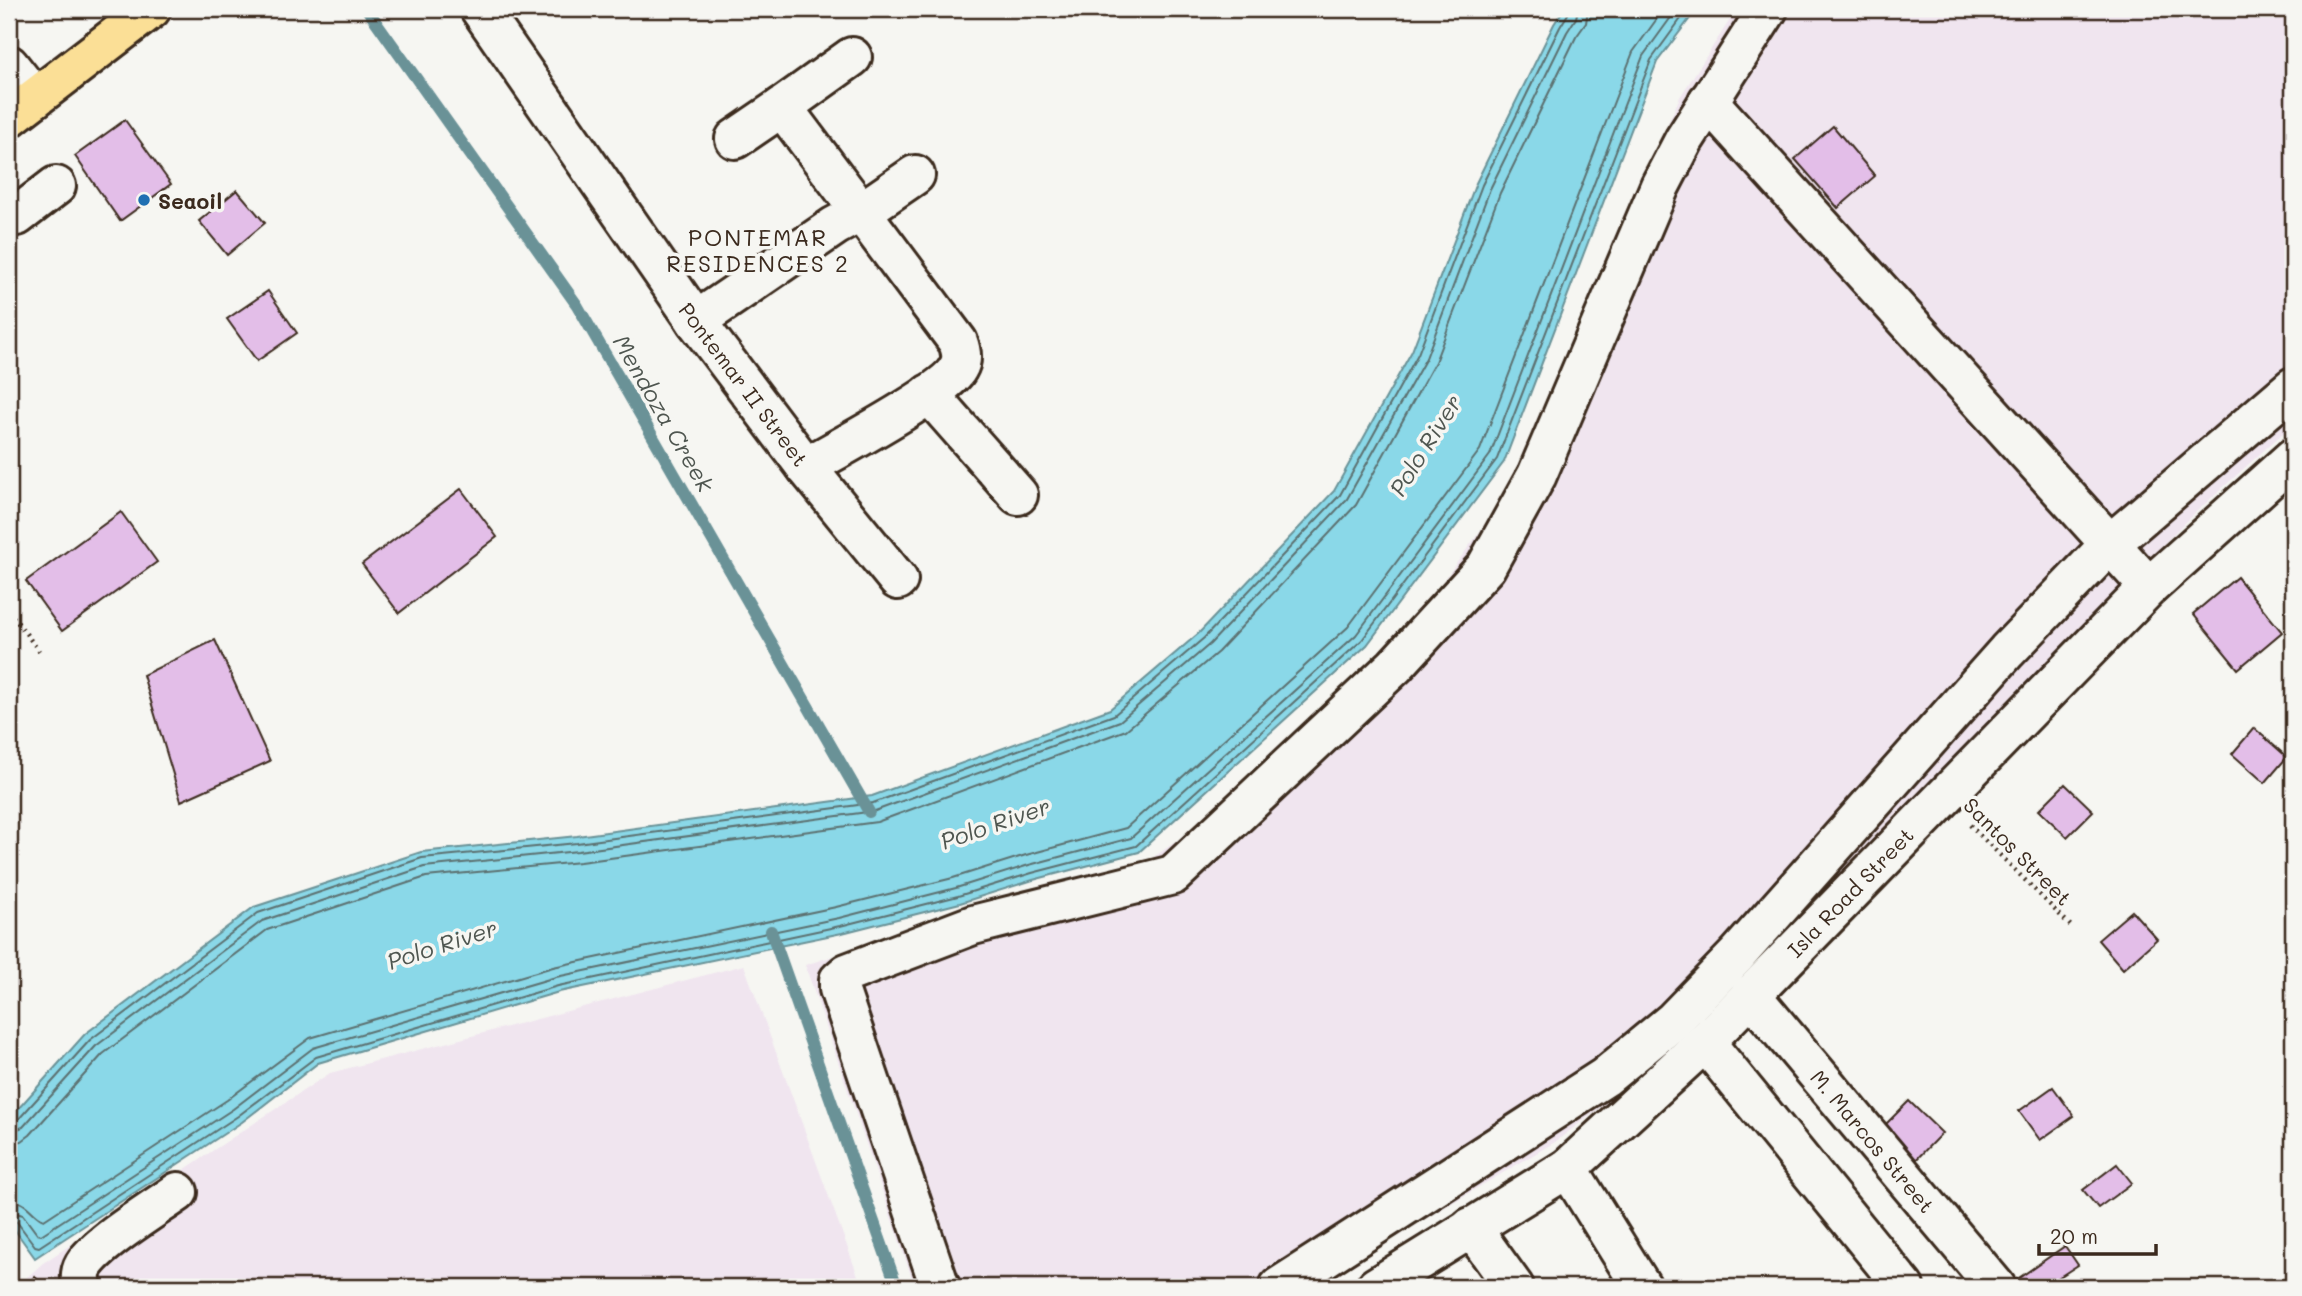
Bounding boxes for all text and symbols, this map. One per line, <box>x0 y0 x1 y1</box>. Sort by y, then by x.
place label: Seaoil <box>158 187 222 214</box>
marker: Seaoil <box>136 192 152 208</box>
district label: PONTEMAR RESIDENCES 2 <box>666 222 850 278</box>
street label: Pontemar II Street <box>674 297 814 471</box>
water label: Mendoza Creek <box>607 329 722 498</box>
water label: Polo River <box>1382 389 1468 501</box>
water label: Polo River <box>936 790 1054 856</box>
street label: Santos Street <box>1958 791 2078 911</box>
street label: Isla Road Street <box>1781 821 1919 963</box>
water label: Polo River <box>383 912 501 976</box>
street label: M. Marcos Street <box>1805 1064 1941 1218</box>
scale bar <box>2039 1212 2157 1256</box>
text: 20 m <box>2050 1222 2098 1249</box>

